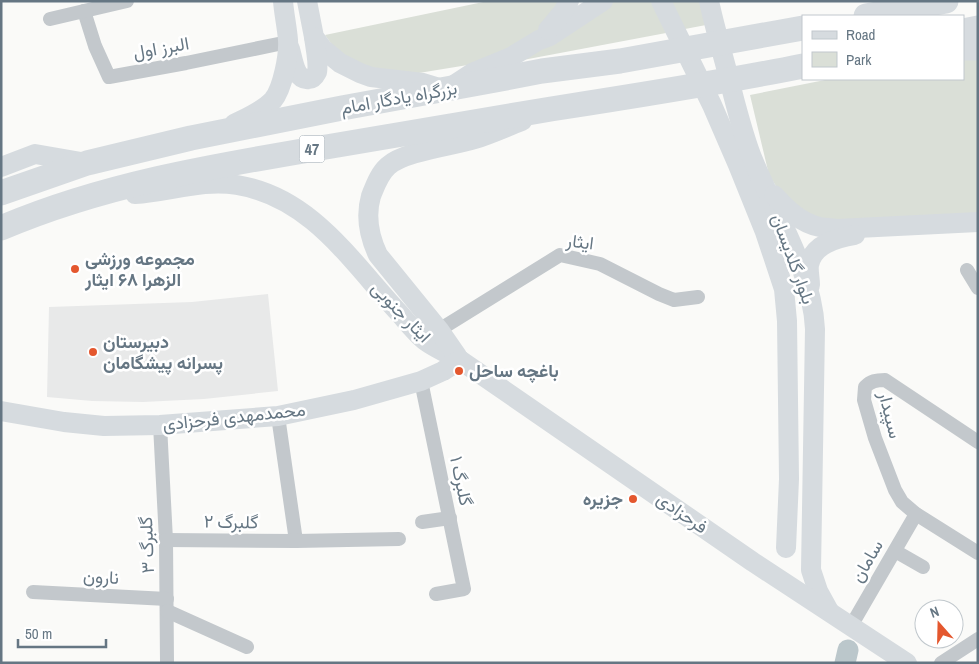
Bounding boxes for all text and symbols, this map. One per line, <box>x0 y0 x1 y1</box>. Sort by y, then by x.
legend <box>802 15 964 80</box>
text: Road <box>846 24 875 45</box>
street label: البرز اول <box>131 30 191 65</box>
text: Park <box>846 49 872 70</box>
street label: بزرگراه یادگار امام <box>339 75 459 120</box>
road number: 47 <box>300 136 324 162</box>
street label: بلوار گلدیسان <box>766 210 821 307</box>
street label: ایثار <box>564 227 595 256</box>
place label: مجموعه ورزشی الزهرا ۶۸ ایثار <box>84 246 195 292</box>
marker: مجموعه ورزشی الزهرا ۶۸ ایثار <box>69 263 81 275</box>
street label: ایثار جنوبی <box>366 275 437 348</box>
place label: دبیرستان پسرانه پیشگامان <box>103 329 223 375</box>
marker: دبیرستان پسرانه پیشگامان <box>87 346 99 358</box>
place label: باغچه ساحل <box>469 358 559 383</box>
marker: باغچه ساحل <box>453 365 465 377</box>
street label: سپیدار <box>872 388 908 441</box>
street label: محمدمهدی فرحزادی <box>161 397 307 436</box>
street label: گلبرگ ۱ <box>444 454 479 508</box>
place label: جزیره <box>583 486 623 511</box>
street label: فرحزادی <box>652 486 713 539</box>
marker: جزیره <box>627 493 639 505</box>
street label: گلبرگ ۲ <box>204 509 258 534</box>
street label: گلبرگ ۳ <box>133 516 160 574</box>
street label: سامان <box>844 535 889 587</box>
street label: نارون <box>82 563 120 590</box>
north arrow <box>914 599 964 649</box>
text: N <box>928 602 942 622</box>
scale bar <box>18 616 105 648</box>
text: 50 m <box>25 623 52 644</box>

